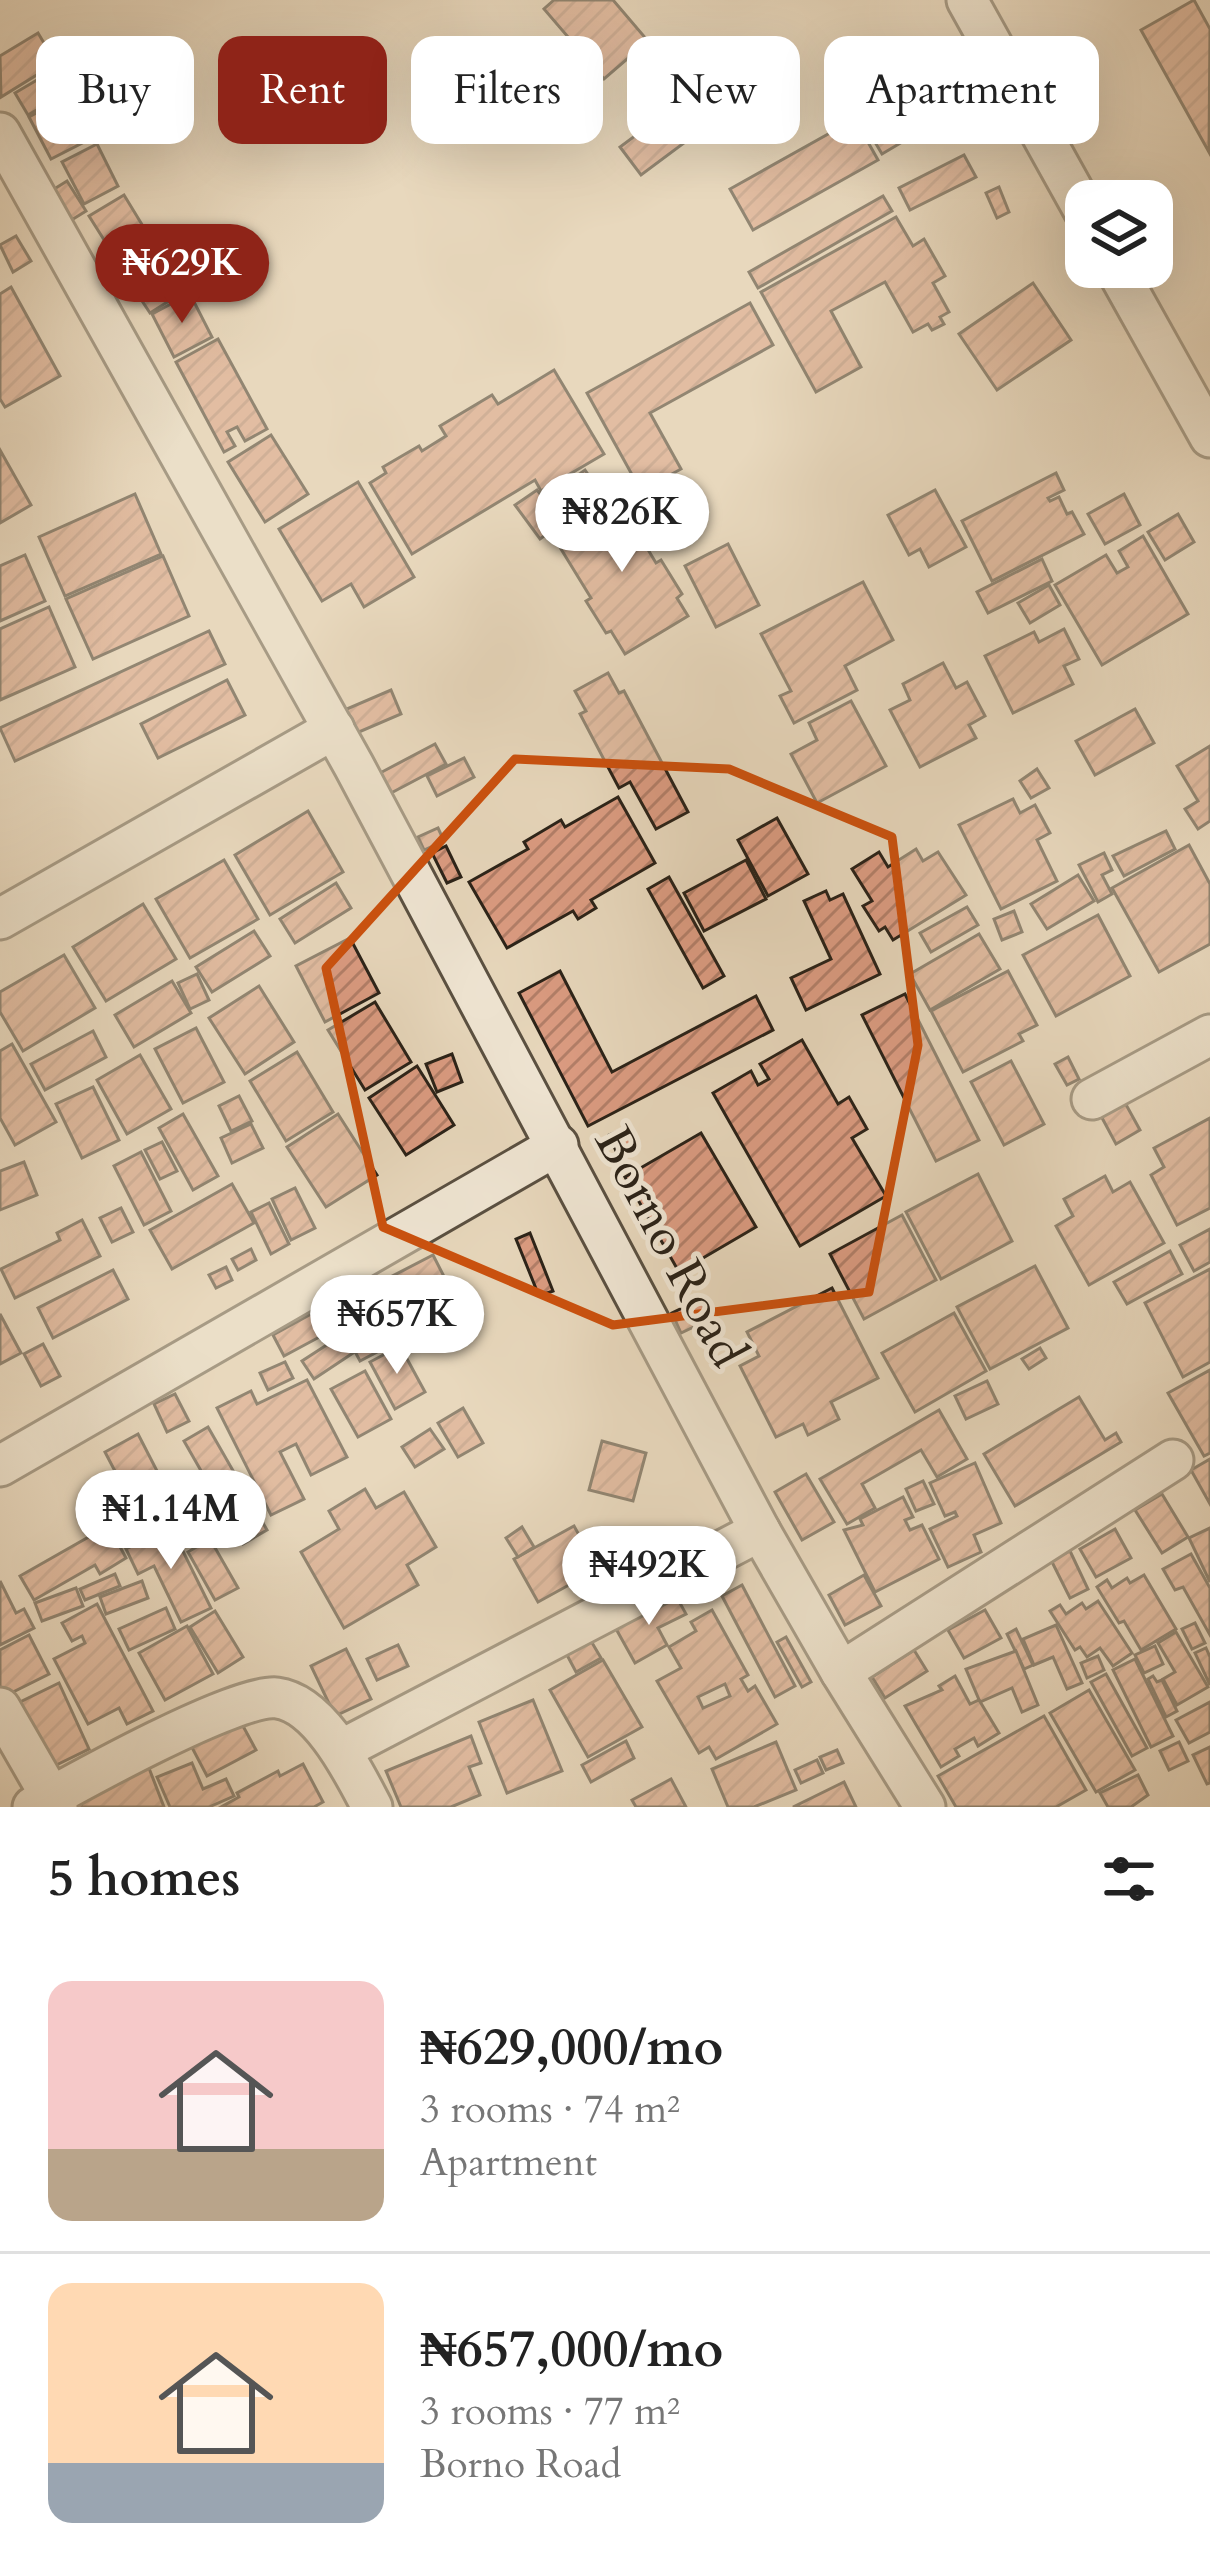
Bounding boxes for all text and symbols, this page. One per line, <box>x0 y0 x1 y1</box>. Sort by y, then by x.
chip: Buy <box>36 36 194 144</box>
chip: Rent <box>218 36 387 144</box>
chip: Filters <box>411 36 603 144</box>
chip: New <box>627 36 800 144</box>
chip: Apartment <box>824 36 1099 144</box>
map controls <box>1065 180 1173 288</box>
button: layers <box>1065 180 1173 288</box>
pin: ₦629K <box>98 224 266 326</box>
text: ₦629K <box>122 236 242 289</box>
pin: ₦826K <box>538 473 706 575</box>
text: ₦826K <box>562 485 682 538</box>
street label: Borno Road <box>578 1114 763 1380</box>
pin: ₦657K <box>313 1275 481 1377</box>
text: ₦657K <box>337 1287 457 1340</box>
pin: ₦1.14M <box>73 1470 269 1572</box>
text: ₦1.14M <box>102 1482 240 1535</box>
pin: ₦492K <box>565 1526 733 1628</box>
text: ₦492K <box>589 1538 709 1591</box>
text: 5 homes <box>48 1844 240 1914</box>
icon: filters <box>1096 1846 1162 1912</box>
text: ₦629,000/mo <box>420 2013 723 2083</box>
icon: home <box>144 2029 288 2173</box>
text: 3 rooms · 74 m² <box>420 2083 680 2136</box>
text: Apartment <box>420 2136 597 2189</box>
text: ₦657,000/mo <box>420 2315 723 2385</box>
icon: home <box>144 2331 288 2475</box>
text: 3 rooms · 77 m² <box>420 2385 680 2438</box>
text: Borno Road <box>420 2438 621 2491</box>

